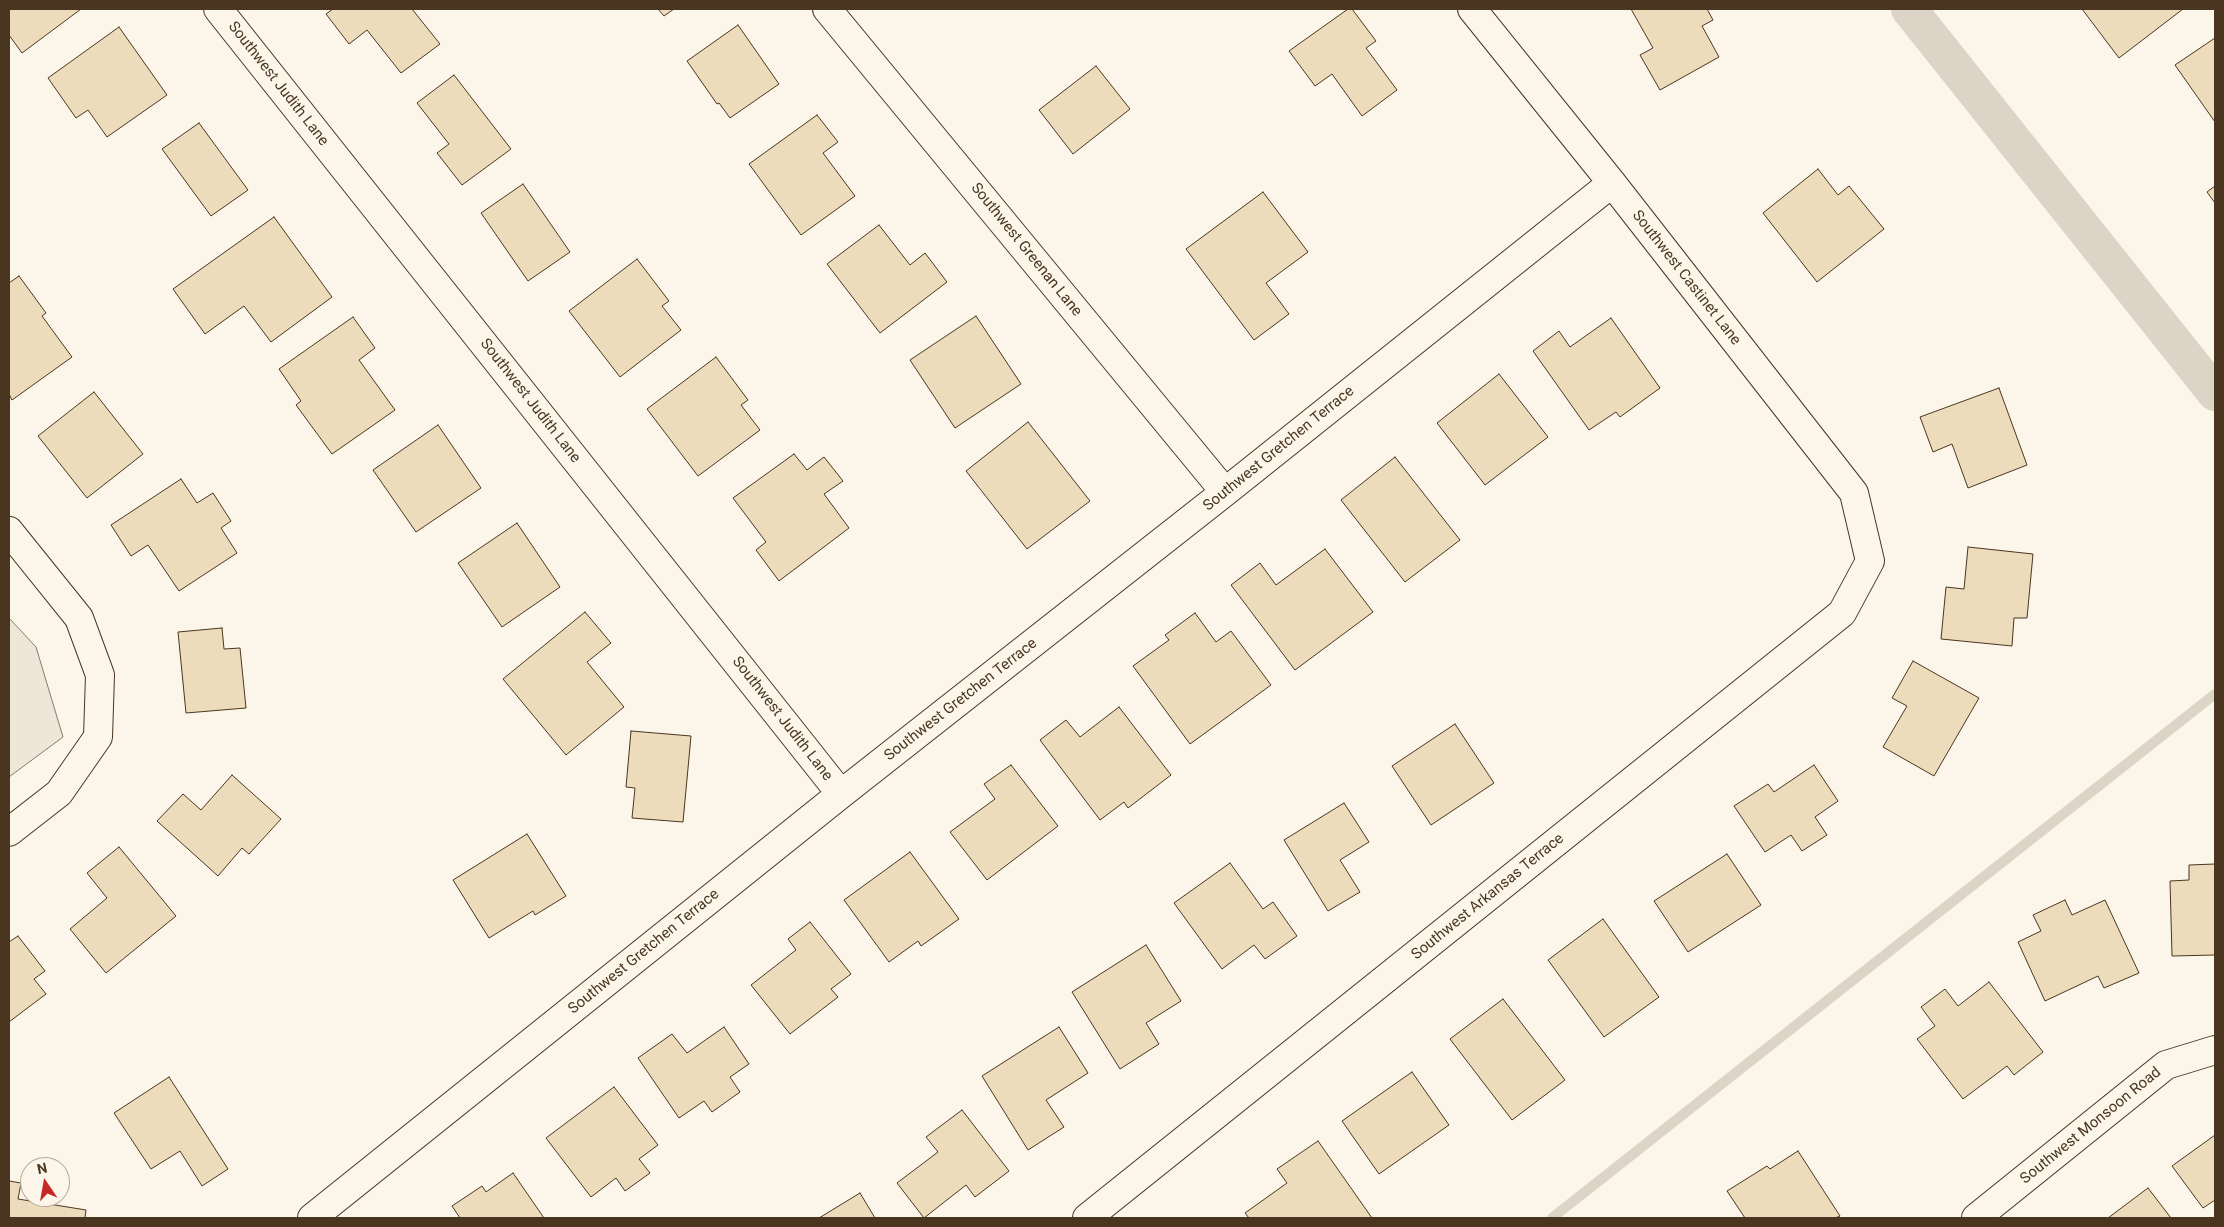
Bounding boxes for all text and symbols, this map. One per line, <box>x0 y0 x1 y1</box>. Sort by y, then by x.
street label: Southwest Judith Lane <box>224 18 332 150</box>
street label: Southwest Greenan Lane <box>967 180 1085 320</box>
street label: Southwest Castinet Lane <box>1628 207 1744 349</box>
street label: Southwest Judith Lane <box>476 335 584 467</box>
street label: Southwest Gretchen Terrace <box>1200 383 1358 515</box>
street label: Southwest Gretchen Terrace <box>881 635 1041 765</box>
street label: Southwest Judith Lane <box>728 653 836 785</box>
street label: Southwest Arkansas Terrace <box>1408 830 1568 964</box>
street label: Southwest Gretchen Terrace <box>565 886 723 1018</box>
street label: Southwest Monsoon Road <box>2017 1064 2165 1188</box>
north arrow <box>20 1157 70 1207</box>
text: N <box>36 1159 49 1177</box>

